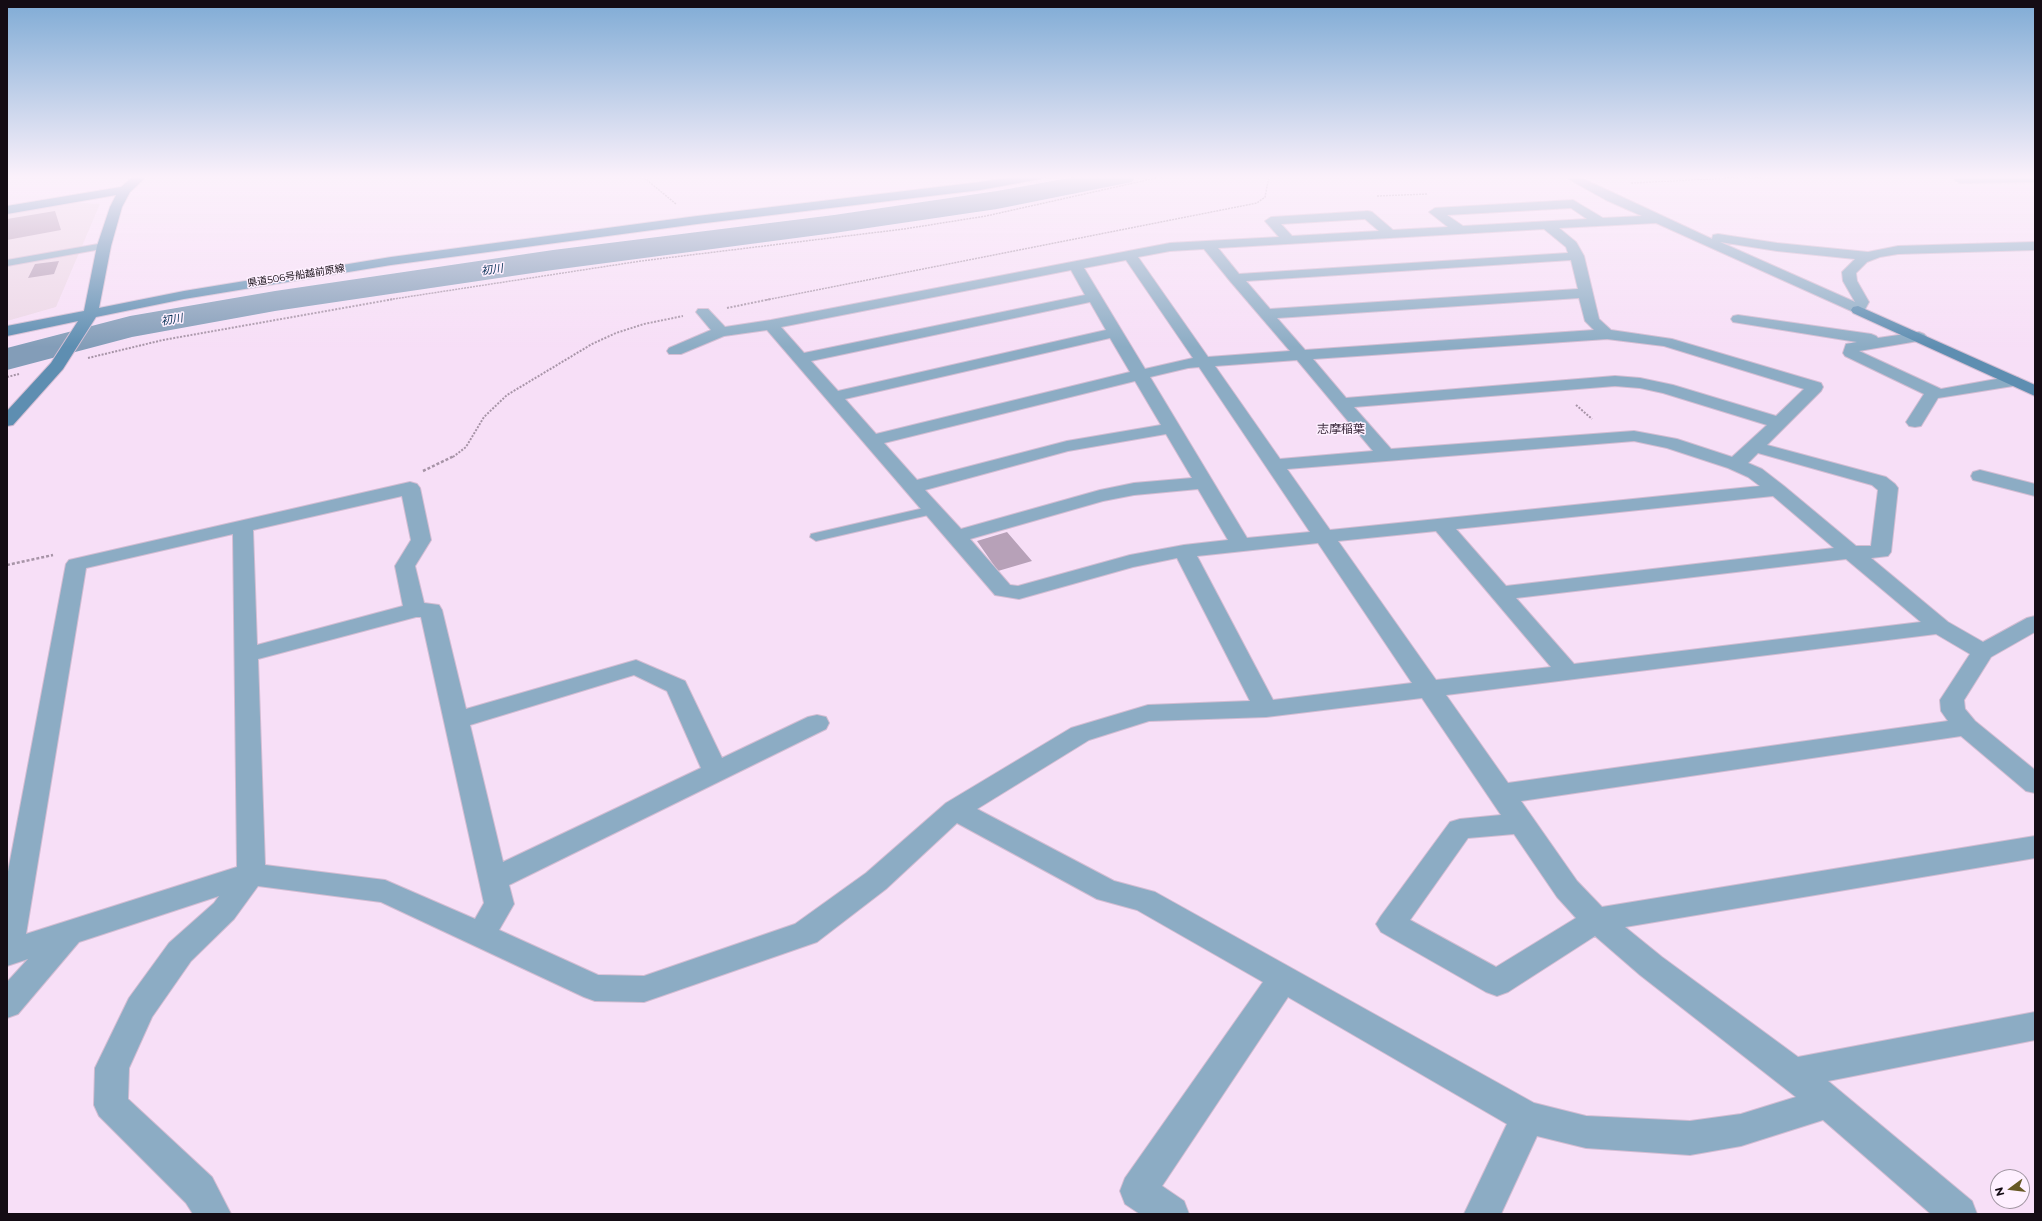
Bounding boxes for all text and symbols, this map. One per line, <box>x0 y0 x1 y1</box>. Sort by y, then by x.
street label: 県道506号船越前原線 <box>246 262 346 290</box>
water label: 初川 <box>480 262 504 278</box>
water label: 初川 <box>160 312 184 328</box>
district label: 志摩稲葉 <box>1317 422 1365 436</box>
north arrow <box>1990 1169 2030 1209</box>
text: N <box>1991 1186 2007 1198</box>

